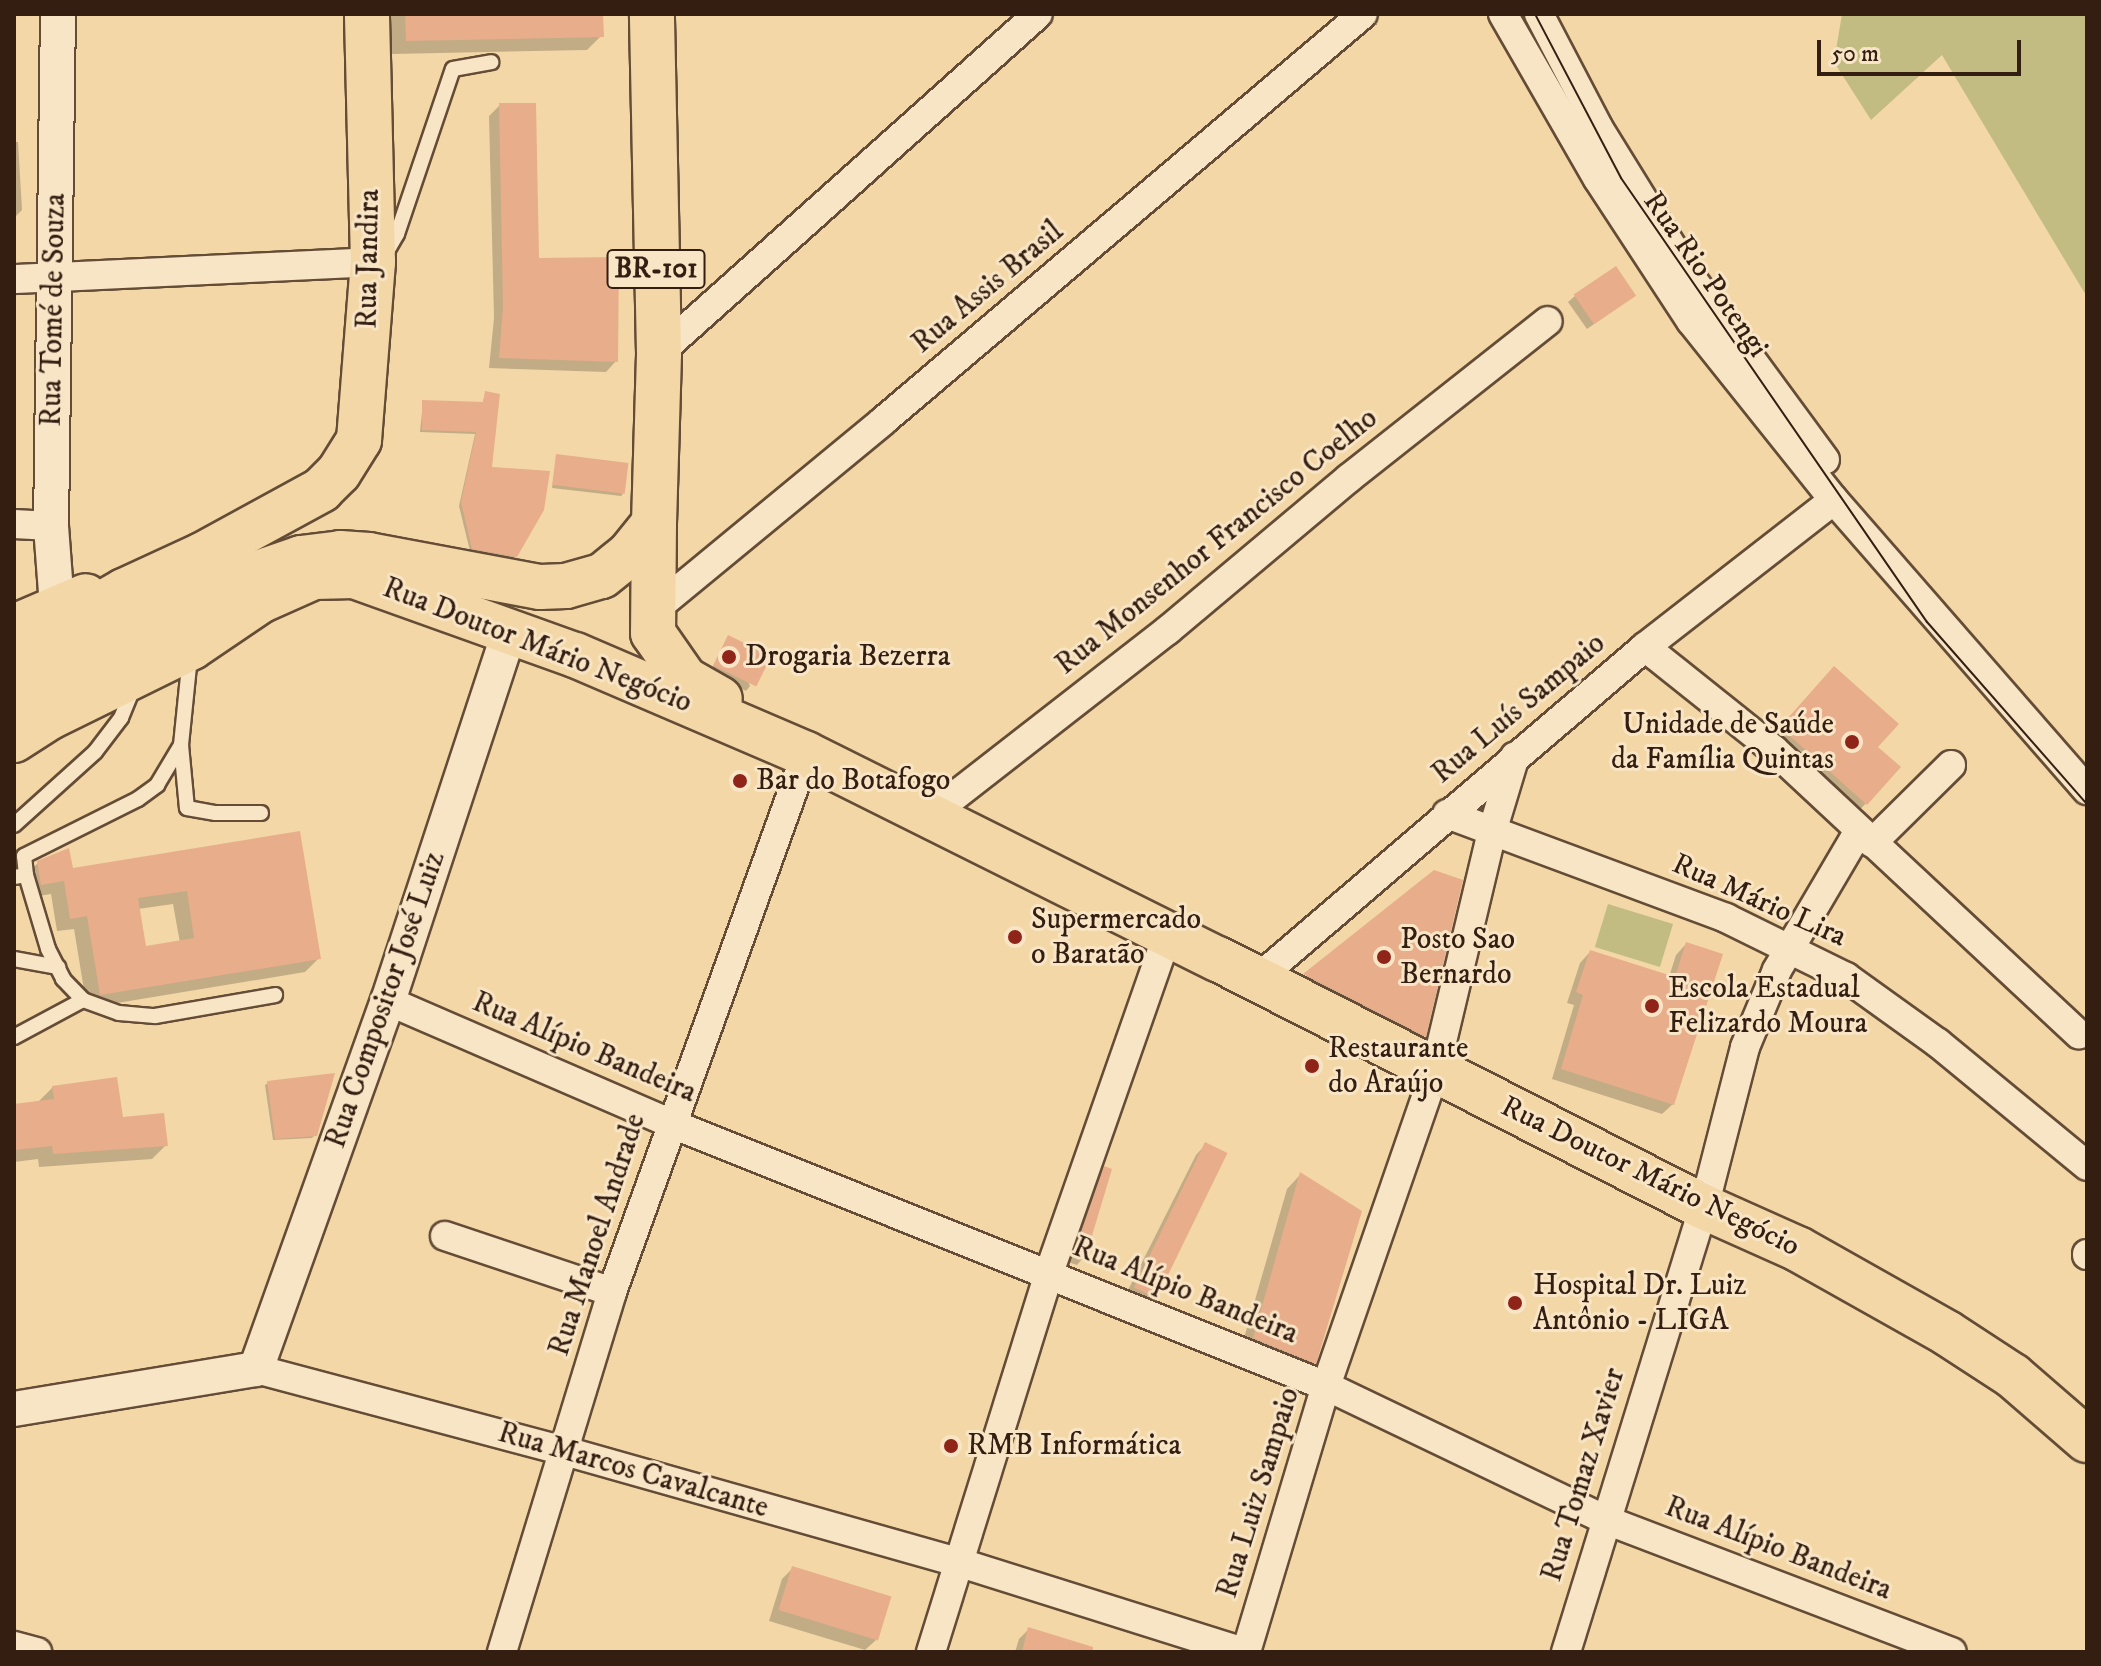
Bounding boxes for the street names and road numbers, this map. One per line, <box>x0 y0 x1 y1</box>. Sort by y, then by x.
street label: Rua Rio Potengi <box>1635 185 1775 365</box>
street label: Rua Jandira <box>350 189 388 329</box>
street label: Rua Tomé de Souza <box>34 193 74 427</box>
street label: Rua Assis Brasil <box>905 214 1071 362</box>
road number: BR-101 <box>606 245 706 293</box>
street label: Rua Monsenhor Francisco Coelho <box>1049 401 1385 683</box>
street label: Rua Doutor Mário Negócio <box>378 570 696 722</box>
street label: Rua Luís Sampaio <box>1425 626 1613 792</box>
street label: Rua Compositor José Luiz <box>318 847 454 1153</box>
street label: Rua Mário Lira <box>1666 847 1852 955</box>
street label: Rua Alípio Bandeira <box>467 985 701 1111</box>
street label: Rua Doutor Mário Negócio <box>1495 1089 1805 1265</box>
street label: Rua Manoel Andrade <box>542 1109 654 1361</box>
street label: Rua Alípio Bandeira <box>1067 1229 1303 1353</box>
street label: Rua Tomaz Xavier <box>1534 1364 1634 1586</box>
street label: Rua Luiz Sampaio <box>1210 1383 1308 1603</box>
street label: Rua Marcos Cavalcante <box>494 1415 772 1527</box>
street label: Rua Alípio Bandeira <box>1660 1489 1896 1609</box>

